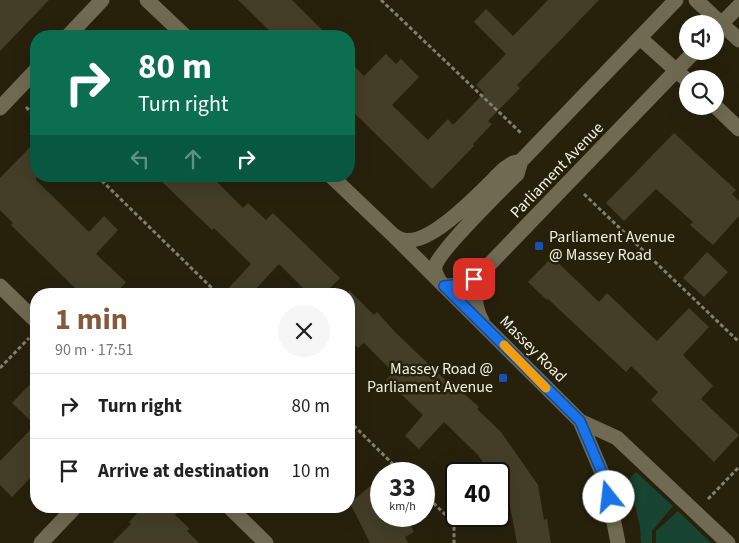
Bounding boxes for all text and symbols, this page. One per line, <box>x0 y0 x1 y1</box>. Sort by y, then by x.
map controls <box>679 15 724 115</box>
button: sound <box>679 15 724 60</box>
text: 80 m <box>138 42 212 92</box>
icon: right <box>55 50 120 115</box>
button: search <box>679 70 724 115</box>
text: Turn right <box>138 88 228 120</box>
street label: Parliament Avenue <box>505 117 609 223</box>
icon: left <box>126 145 154 173</box>
icon: ahead <box>179 145 207 173</box>
icon: right <box>232 145 260 173</box>
place label: Parliament Avenue @ Massey Road <box>549 226 675 266</box>
marker: Parliament Avenue @ Massey Road <box>533 240 545 252</box>
pin <box>453 258 495 300</box>
icon: arrive <box>460 265 488 293</box>
text: 1 min <box>55 298 128 341</box>
button: close <box>278 305 330 357</box>
street label: Massey Road <box>495 311 571 387</box>
text: 90 m · 17:51 <box>55 339 134 361</box>
place label: Massey Road @ Parliament Avenue <box>367 358 493 398</box>
marker: Massey Road @ Parliament Avenue <box>497 372 509 384</box>
icon: right <box>55 392 83 420</box>
text: Turn right <box>98 393 182 420</box>
text: 80 m <box>292 393 330 420</box>
icon: arrive <box>55 457 83 485</box>
text: Arrive at destination <box>98 458 269 485</box>
text: 10 m <box>292 458 330 485</box>
speed limit sign: 40 <box>445 462 510 527</box>
text: 33 <box>389 470 416 506</box>
position arrow <box>582 470 634 522</box>
text: km/h <box>389 498 416 515</box>

